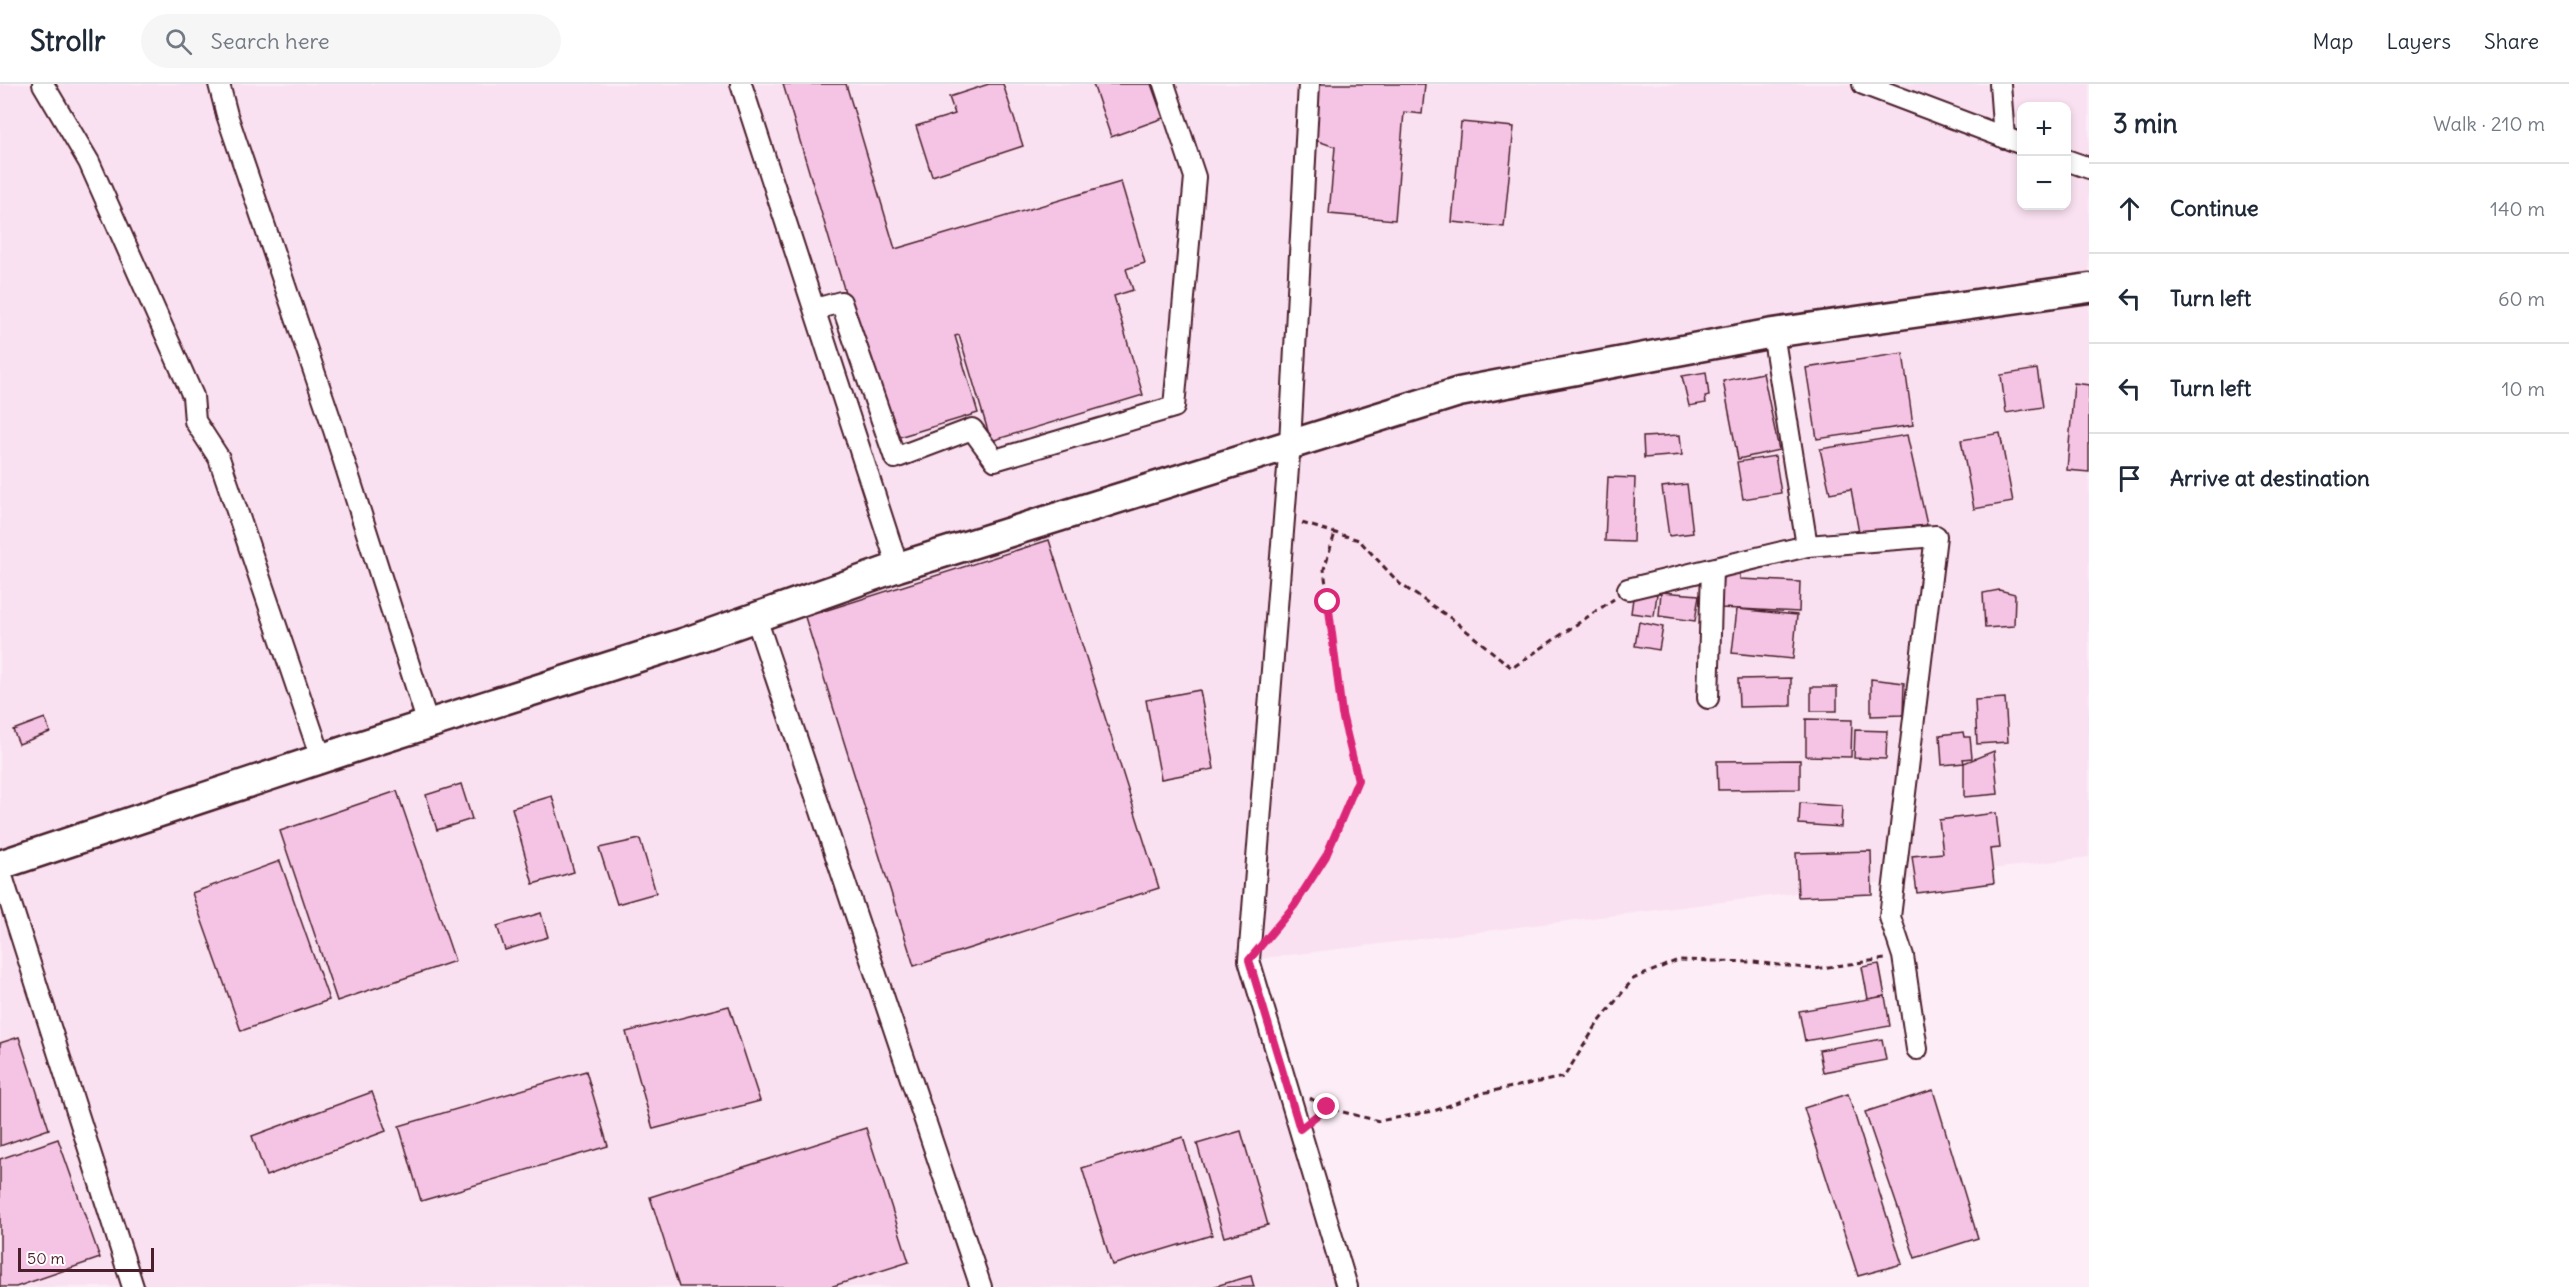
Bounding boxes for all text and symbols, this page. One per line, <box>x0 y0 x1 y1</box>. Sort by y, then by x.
search box <box>141 14 561 68</box>
text: Strollr <box>30 23 105 59</box>
icon: search <box>162 25 195 58</box>
text: Search here <box>210 27 330 55</box>
text: Map <box>2313 28 2353 55</box>
text: Layers <box>2386 28 2451 55</box>
text: Share <box>2484 28 2539 55</box>
map controls <box>2017 102 2071 210</box>
button: + <box>2017 102 2071 156</box>
text: 3 min <box>2113 107 2178 140</box>
text: Walk · 210 m <box>2433 111 2545 136</box>
button: − <box>2017 156 2071 210</box>
icon: ahead <box>2113 192 2146 225</box>
text: Continue <box>2170 194 2259 222</box>
text: 140 m <box>2490 196 2545 221</box>
icon: left <box>2113 282 2146 315</box>
text: Turn left <box>2170 284 2251 312</box>
text: 60 m <box>2498 286 2545 311</box>
icon: left <box>2113 372 2146 405</box>
text: Turn left <box>2170 374 2251 402</box>
text: 10 m <box>2502 376 2545 401</box>
icon: arrive <box>2113 462 2146 495</box>
text: Arrive at destination <box>2170 464 2370 492</box>
route start <box>1314 588 1340 614</box>
route end <box>1313 1093 1339 1119</box>
scale bar <box>18 1245 154 1272</box>
text: 50 m <box>27 1248 65 1268</box>

